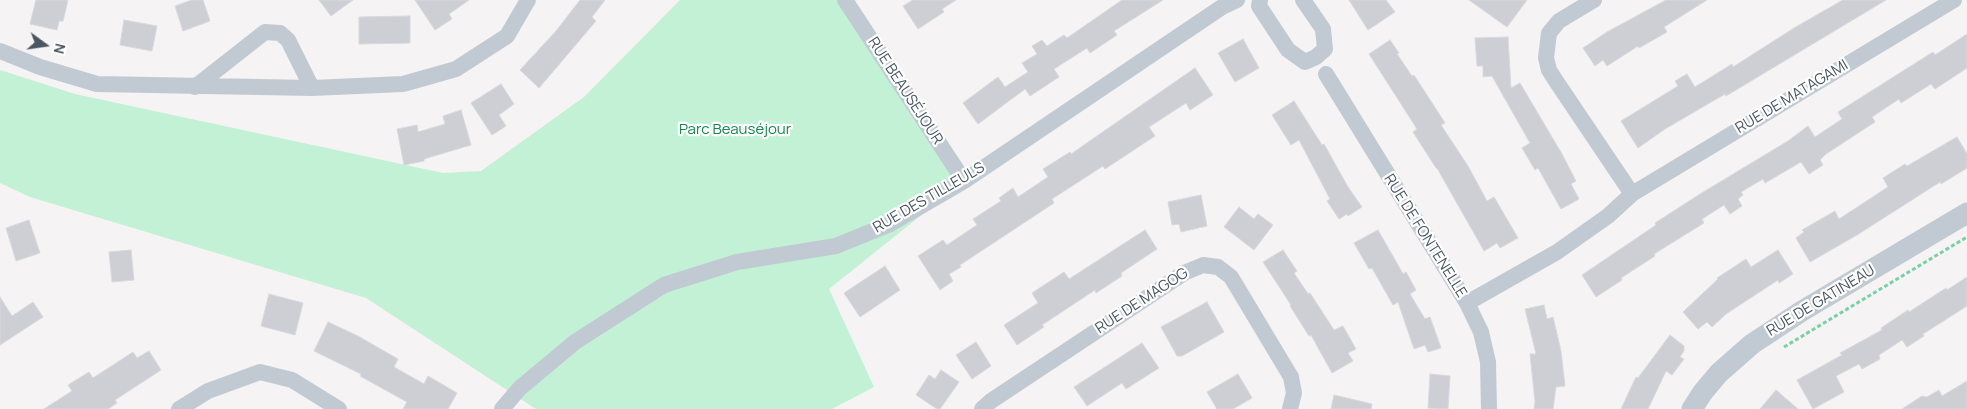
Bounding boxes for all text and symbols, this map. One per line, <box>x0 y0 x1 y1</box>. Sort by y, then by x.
north arrow <box>20 20 70 70</box>
street label: RUE BEAUSÉJOUR <box>864 34 946 148</box>
text: N <box>50 42 70 56</box>
street label: RUE DE MATAGAMI <box>1732 56 1852 138</box>
park label: Parc Beauséjour <box>679 121 791 139</box>
street label: RUE DES TILLEULS <box>870 159 988 237</box>
street label: RUE DE FONTENELLE <box>1380 171 1470 301</box>
street label: RUE DE GATINEAU <box>1764 262 1878 340</box>
street label: RUE DE MAGOG <box>1092 264 1192 338</box>

